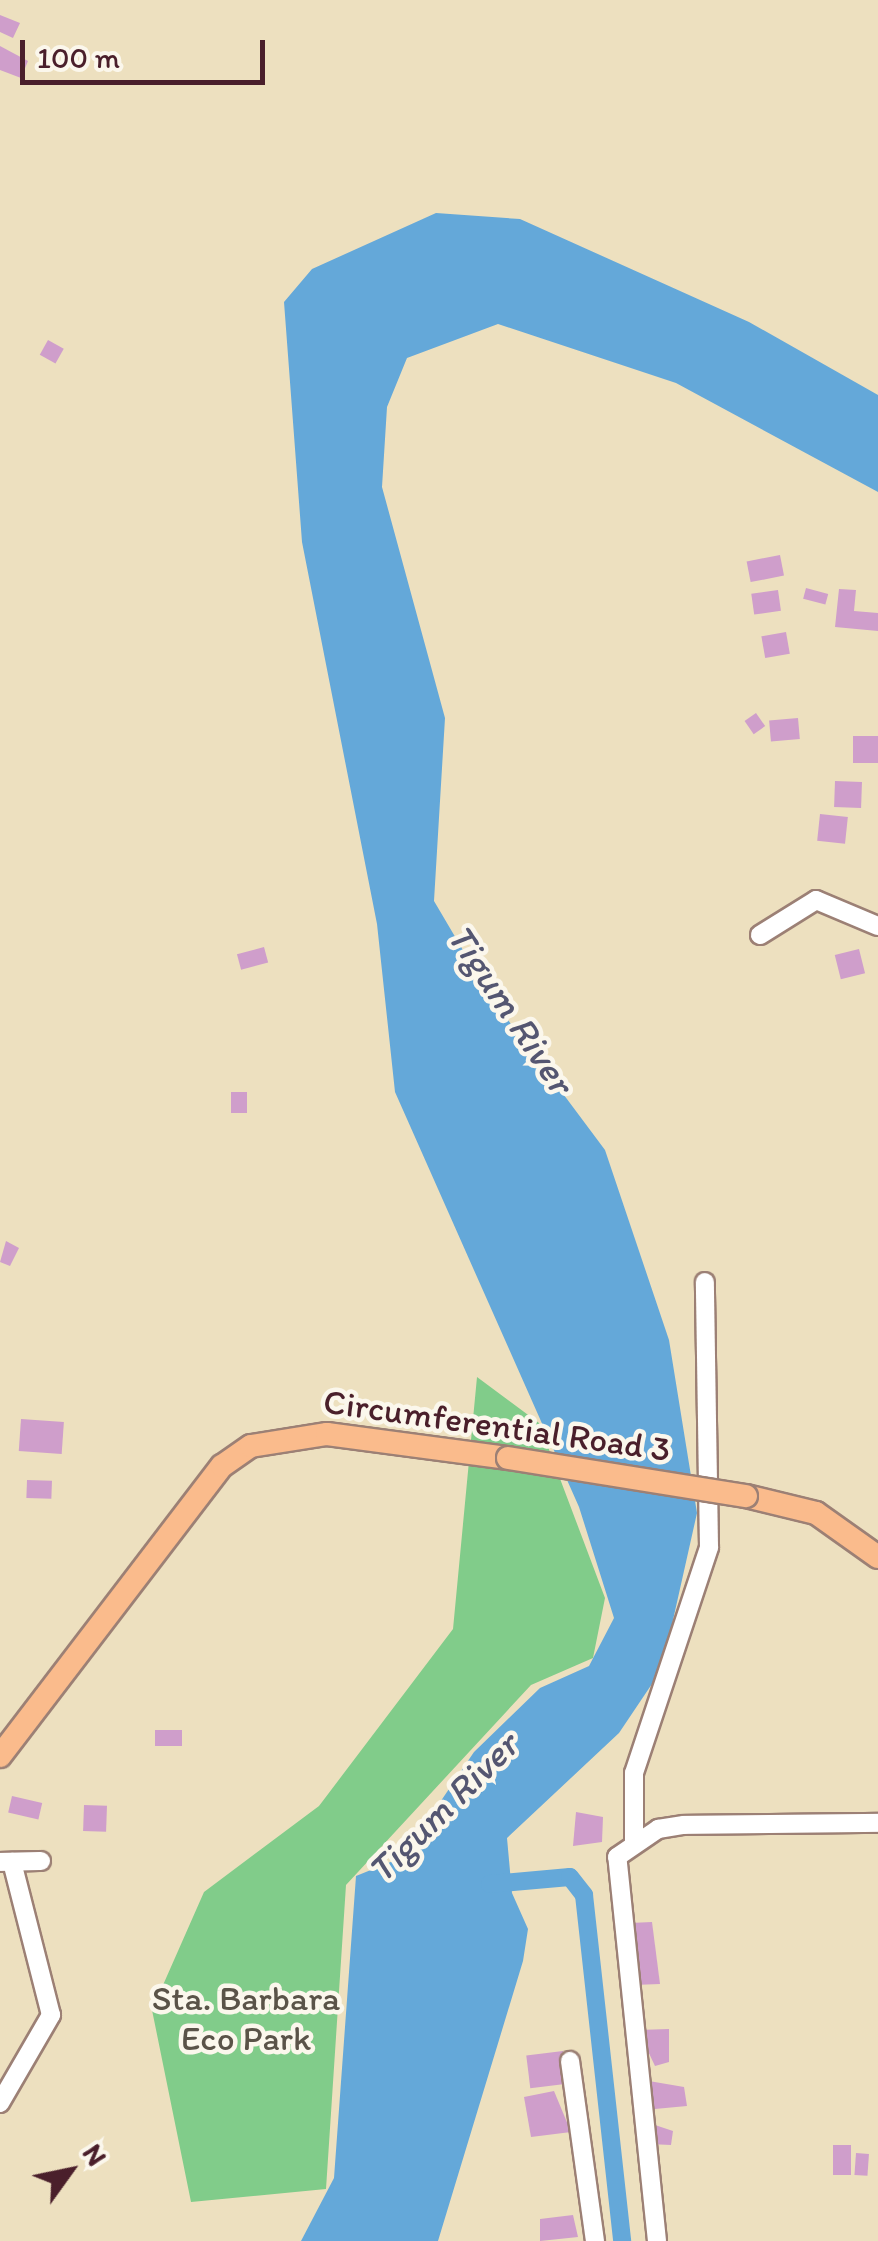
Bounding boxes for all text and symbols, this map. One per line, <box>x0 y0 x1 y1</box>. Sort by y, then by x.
scale bar <box>25 20 270 82</box>
text: 100 m <box>37 39 120 76</box>
water label: Tigum River <box>437 916 583 1102</box>
street label: Circumferential Road 3 <box>321 1380 673 1470</box>
water label: Tigum River <box>359 1724 527 1892</box>
park label: Sta. Barbara Eco Park <box>151 1977 341 2059</box>
north arrow <box>20 2121 120 2221</box>
text: N <box>76 2137 115 2172</box>

